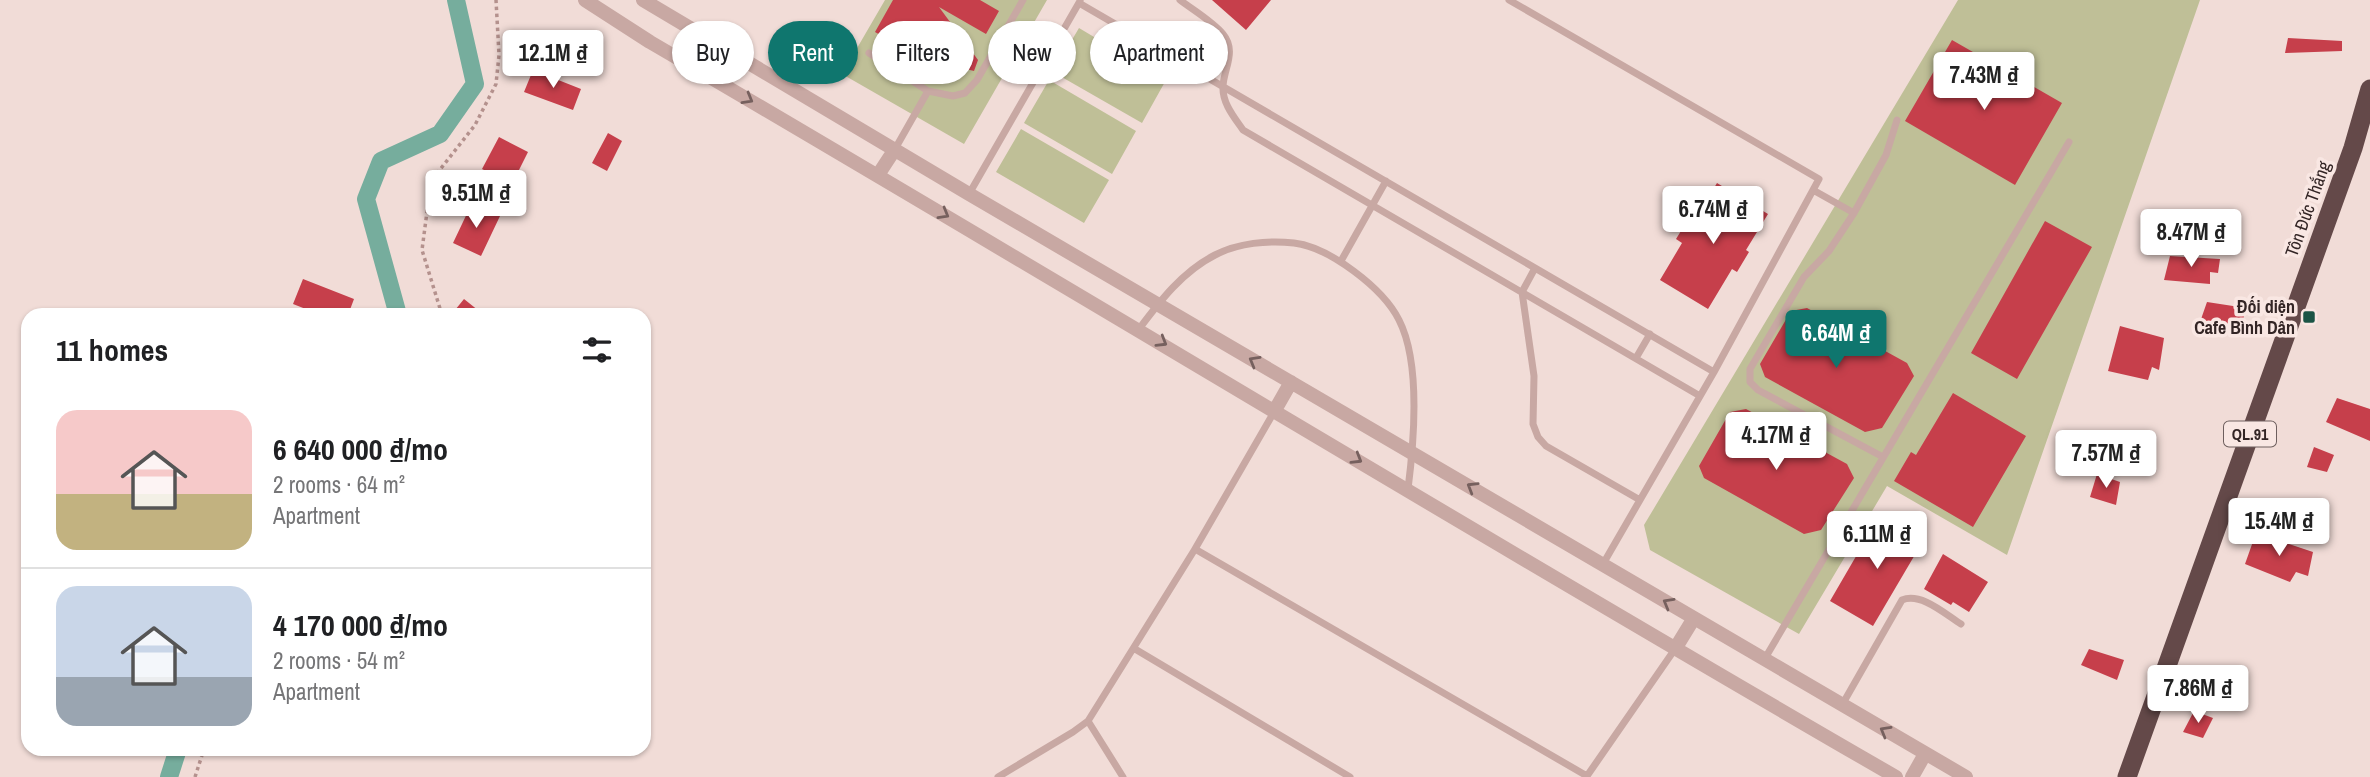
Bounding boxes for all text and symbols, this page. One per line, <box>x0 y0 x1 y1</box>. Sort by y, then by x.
chip: Buy <box>672 21 754 84</box>
chip: Rent <box>768 21 858 84</box>
chip: Filters <box>872 21 974 84</box>
chip: New <box>988 21 1076 84</box>
chip: Apartment <box>1090 21 1228 84</box>
pin: 12.1M ₫ <box>488 31 618 90</box>
text: 12.1M ₫ <box>518 37 588 68</box>
pin: 7.43M ₫ <box>1919 52 2049 112</box>
text: 7.43M ₫ <box>1949 59 2019 90</box>
one-way arrow <box>741 91 754 104</box>
street label: Tôn Đức Thắng <box>2279 157 2337 260</box>
pin: 9.51M ₫ <box>411 170 541 230</box>
text: 9.51M ₫ <box>441 177 511 208</box>
pin: 6.74M ₫ <box>1648 187 1778 246</box>
text: 6.74M ₫ <box>1678 193 1748 224</box>
one-way arrow <box>937 206 950 219</box>
pin: 8.47M ₫ <box>2126 210 2256 269</box>
text: 8.47M ₫ <box>2156 216 2226 247</box>
place label: Đối diện Cafe Bình Dân <box>2194 294 2295 340</box>
marker: Đối diện Cafe Bình Dân <box>2301 309 2317 325</box>
pin: 6.64M ₫ <box>1771 310 1901 370</box>
text: 6.64M ₫ <box>1801 317 1871 348</box>
text: 11 homes <box>56 330 168 370</box>
icon: filters <box>578 331 616 369</box>
one-way arrow <box>1154 334 1167 347</box>
one-way arrow <box>1249 356 1262 369</box>
pin: 4.17M ₫ <box>1711 412 1841 472</box>
text: 4.17M ₫ <box>1741 419 1811 450</box>
road number: QL.91 <box>2224 422 2276 446</box>
text: 6 640 000 ₫/mo <box>273 429 448 469</box>
pin: 7.57M ₫ <box>2041 430 2171 490</box>
text: 7.57M ₫ <box>2071 437 2141 468</box>
icon: home <box>112 438 196 522</box>
one-way arrow <box>1349 450 1362 463</box>
text: 2 rooms · 64 m² <box>273 469 405 500</box>
one-way arrow <box>1467 483 1480 496</box>
pin: 15.4M ₫ <box>2214 498 2344 558</box>
text: Apartment <box>273 500 360 531</box>
text: 15.4M ₫ <box>2244 505 2314 536</box>
pin: 6.11M ₫ <box>1812 512 1942 571</box>
text: 6.11M ₫ <box>1843 518 1911 549</box>
one-way arrow <box>1663 598 1675 611</box>
text: 4 170 000 ₫/mo <box>273 605 448 645</box>
icon: home <box>112 614 196 698</box>
text: 2 rooms · 54 m² <box>273 645 405 676</box>
pin: 7.86M ₫ <box>2133 666 2263 725</box>
text: 7.86M ₫ <box>2163 672 2233 703</box>
text: Apartment <box>273 676 360 707</box>
one-way arrow <box>1880 726 1893 739</box>

